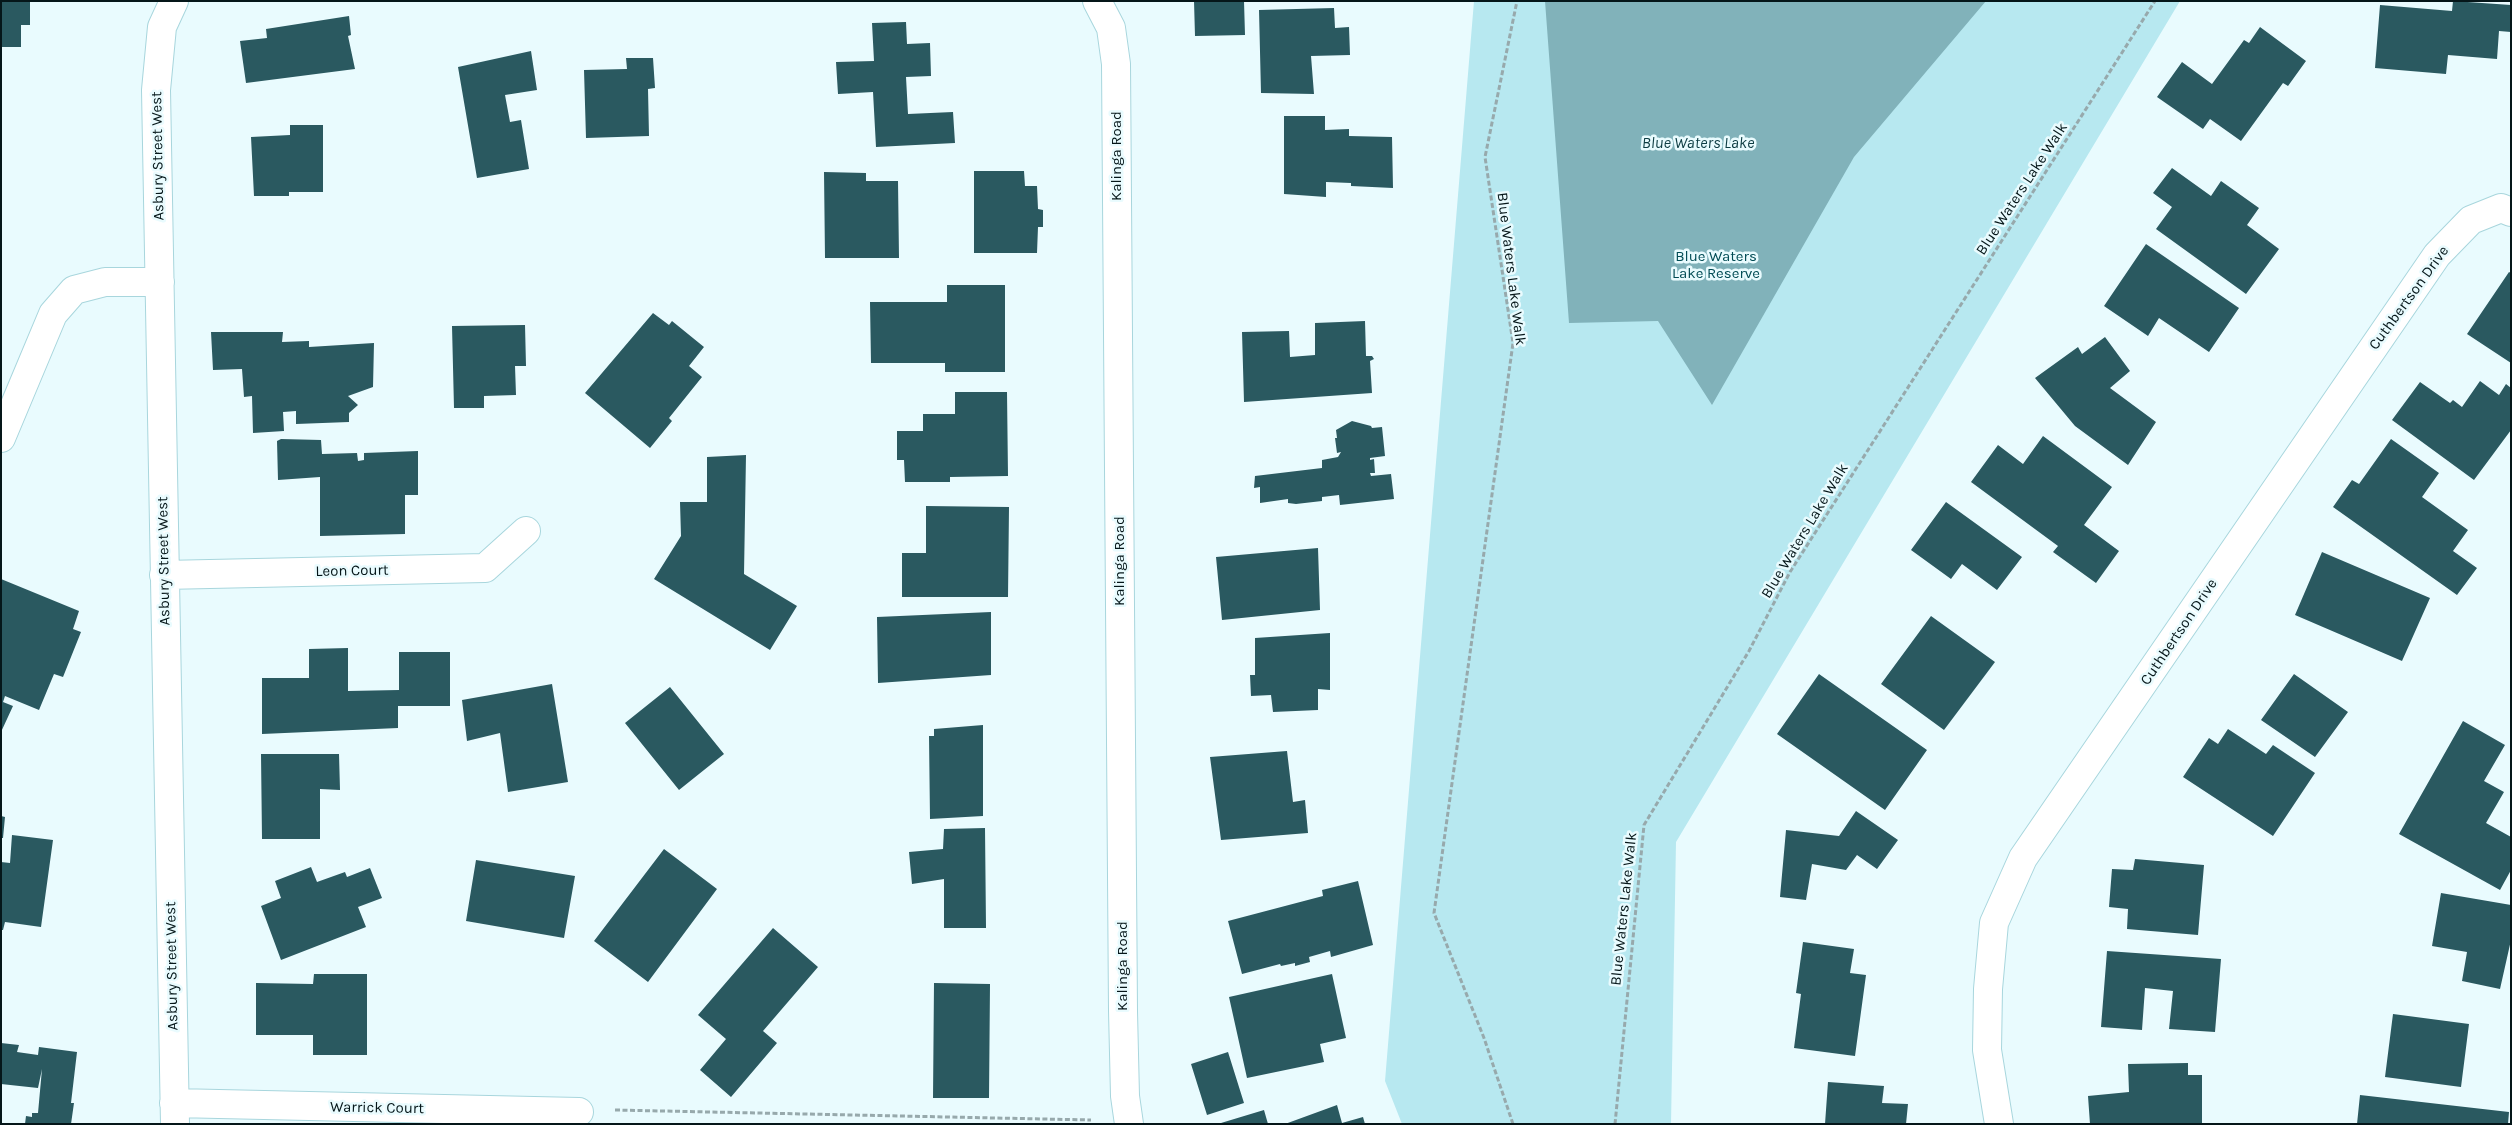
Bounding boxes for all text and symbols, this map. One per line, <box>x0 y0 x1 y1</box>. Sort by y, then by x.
street label: Asbury Street West <box>148 91 168 221</box>
street label: Kalinga Road <box>1108 111 1126 201</box>
street label: Blue Waters Lake Walk <box>1972 119 2072 259</box>
water label: Blue Waters Lake <box>1642 133 1754 153</box>
street label: Blue Waters Lake Walk <box>1493 191 1529 347</box>
street label: Cuthbertson Drive <box>2365 242 2453 354</box>
park label: Blue Waters Lake Reserve <box>1672 248 1760 283</box>
street label: Blue Waters Lake Walk <box>1758 460 1852 602</box>
street label: Asbury Street West <box>154 496 174 626</box>
street label: Kalinga Road <box>1111 516 1129 606</box>
street label: Leon Court <box>315 561 389 581</box>
street label: Cuthbertson Drive <box>2137 575 2221 689</box>
street label: Blue Waters Lake Walk <box>1607 831 1641 987</box>
street label: Asbury Street West <box>162 901 182 1031</box>
street label: Kalinga Road <box>1114 921 1132 1011</box>
street label: Warrick Court <box>330 1098 424 1118</box>

